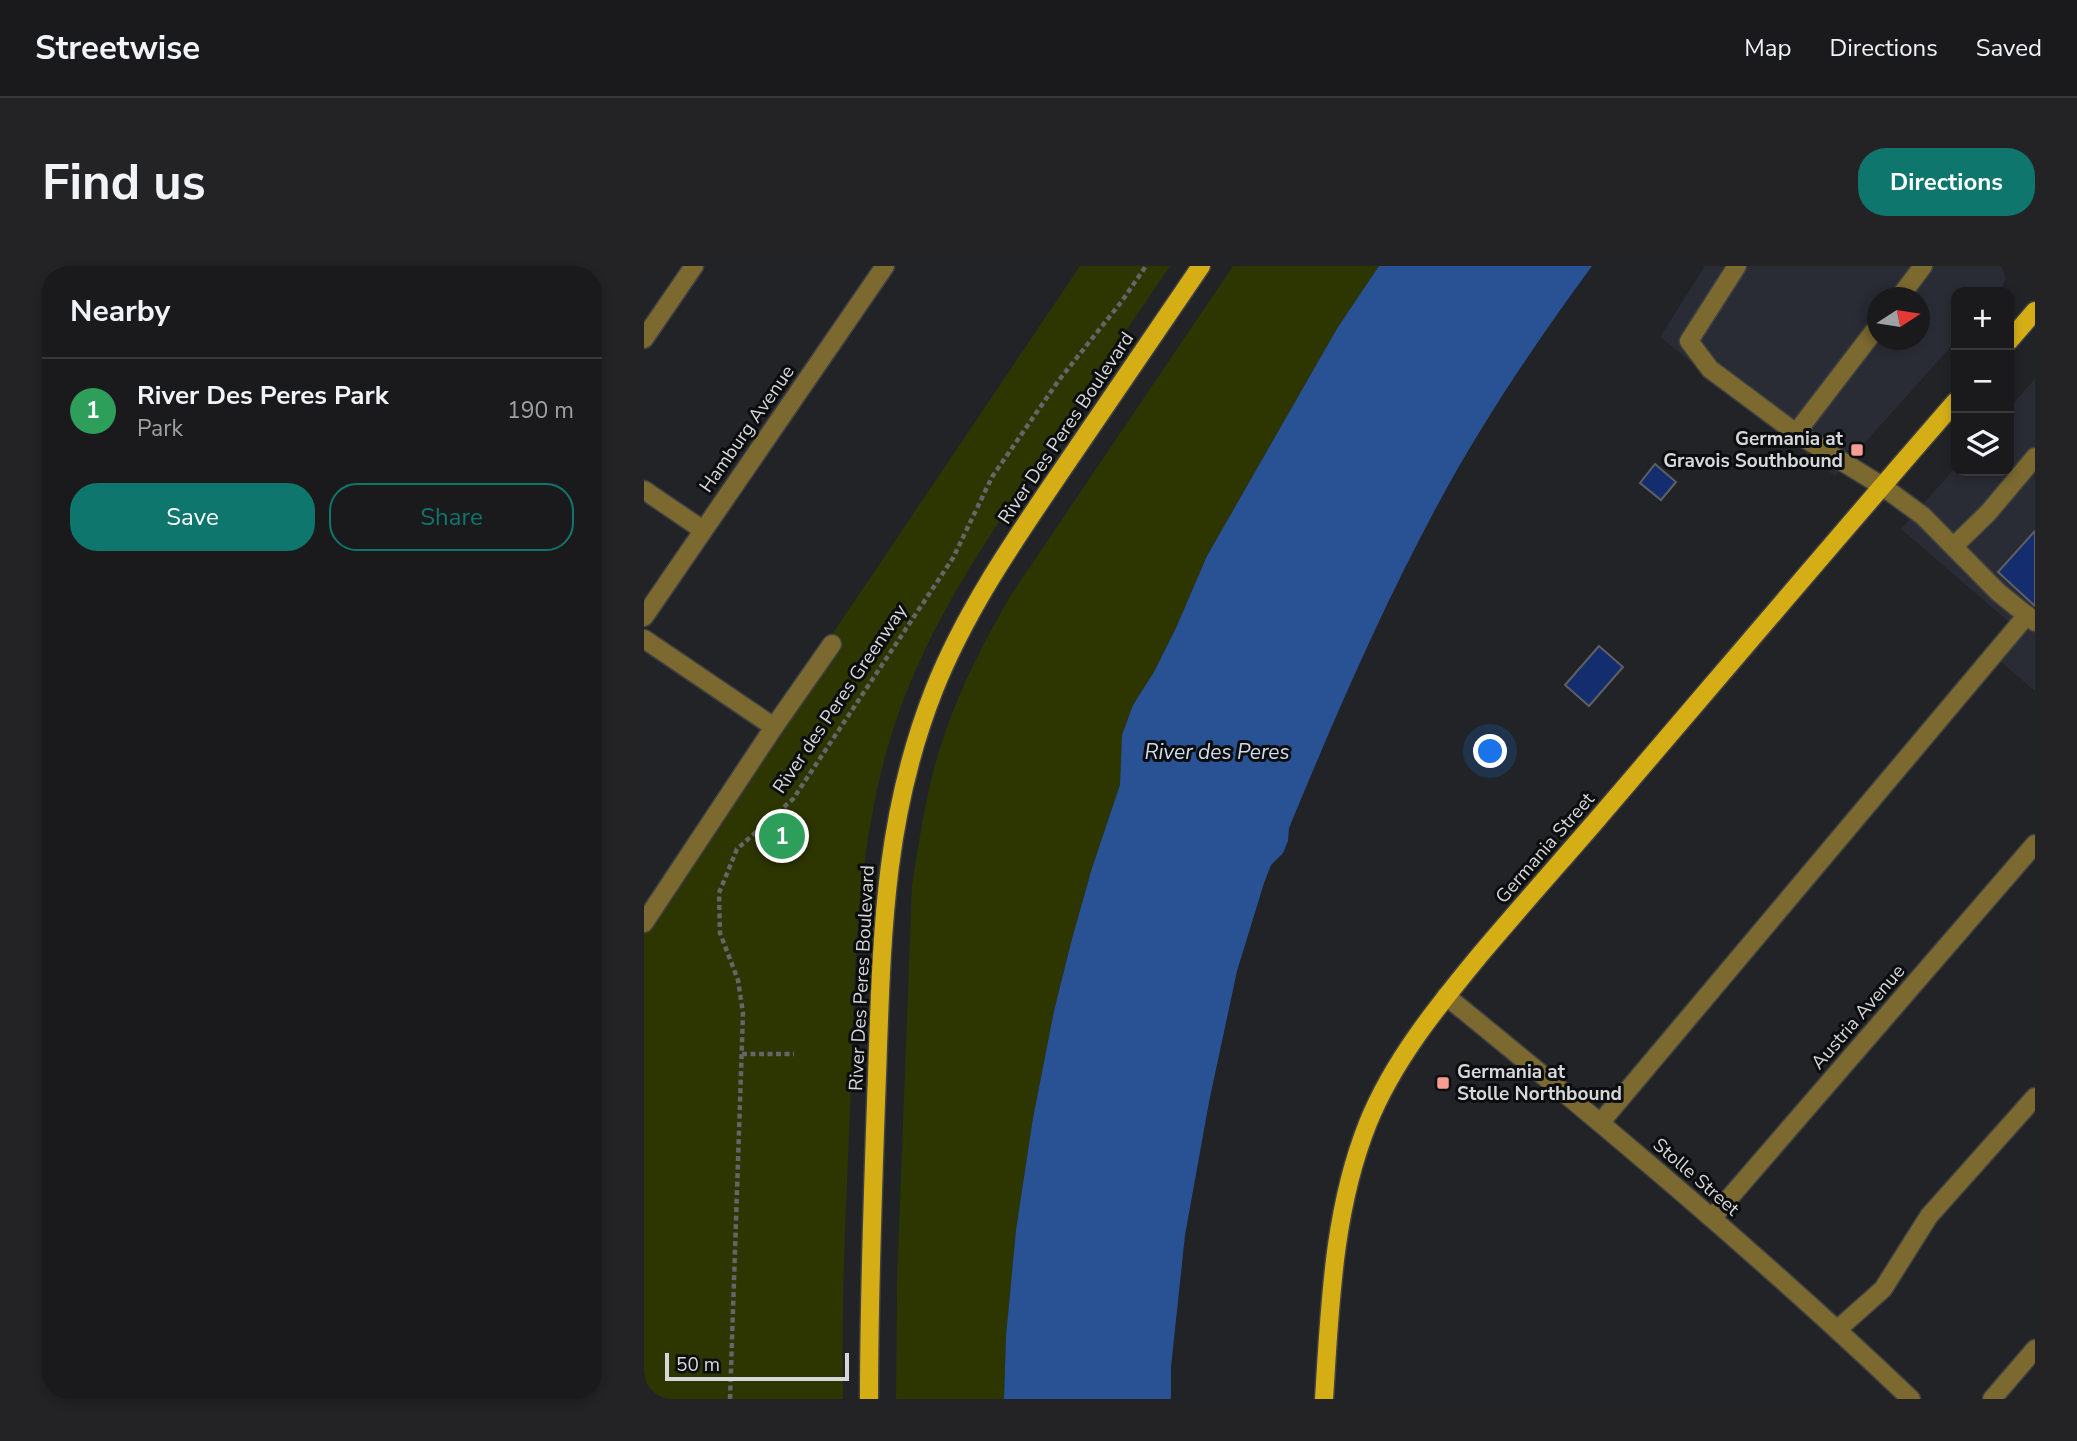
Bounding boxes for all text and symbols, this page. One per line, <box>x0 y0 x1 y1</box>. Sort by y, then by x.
text: Streetwise <box>35 26 200 71</box>
text: Map <box>1744 32 1791 64</box>
text: Directions <box>1829 32 1938 64</box>
text: Saved <box>1976 32 2042 64</box>
button: Directions <box>1858 148 2035 216</box>
text: Find us <box>42 149 206 216</box>
north arrow <box>1867 287 1930 350</box>
map controls <box>1951 287 2014 476</box>
button: + <box>1951 287 2014 350</box>
text: Nearby <box>70 291 170 332</box>
street label: River Des Peres Boulevard <box>992 327 1140 529</box>
button: − <box>1951 350 2014 413</box>
street label: Hamburg Avenue <box>693 360 801 498</box>
text: River Des Peres Park <box>137 378 389 413</box>
text: 1 <box>86 395 100 426</box>
text: 190 m <box>507 395 574 426</box>
text: Park <box>137 413 183 444</box>
button: layers <box>1951 413 2014 476</box>
place label: Germania at Gravois Southbound <box>1663 426 1844 474</box>
marker: Germania at Gravois Southbound <box>1849 442 1865 458</box>
button: Save <box>70 483 315 551</box>
button: Share <box>329 483 574 551</box>
street label: River des Peres Greenway <box>767 599 913 799</box>
your location <box>1473 734 1507 768</box>
water label: River des Peres <box>1144 738 1290 766</box>
street label: Germania Street <box>1490 787 1601 909</box>
pin: 1 <box>759 810 805 862</box>
street label: River Des Peres Boulevard <box>843 864 881 1092</box>
street label: Austria Avenue <box>1805 959 1911 1075</box>
place label: Germania at Stolle Northbound <box>1457 1059 1622 1107</box>
marker: Germania at Stolle Northbound <box>1435 1075 1451 1091</box>
street label: Stolle Street <box>1647 1132 1745 1222</box>
scale bar <box>665 1350 849 1382</box>
text: 50 m <box>676 1352 720 1378</box>

